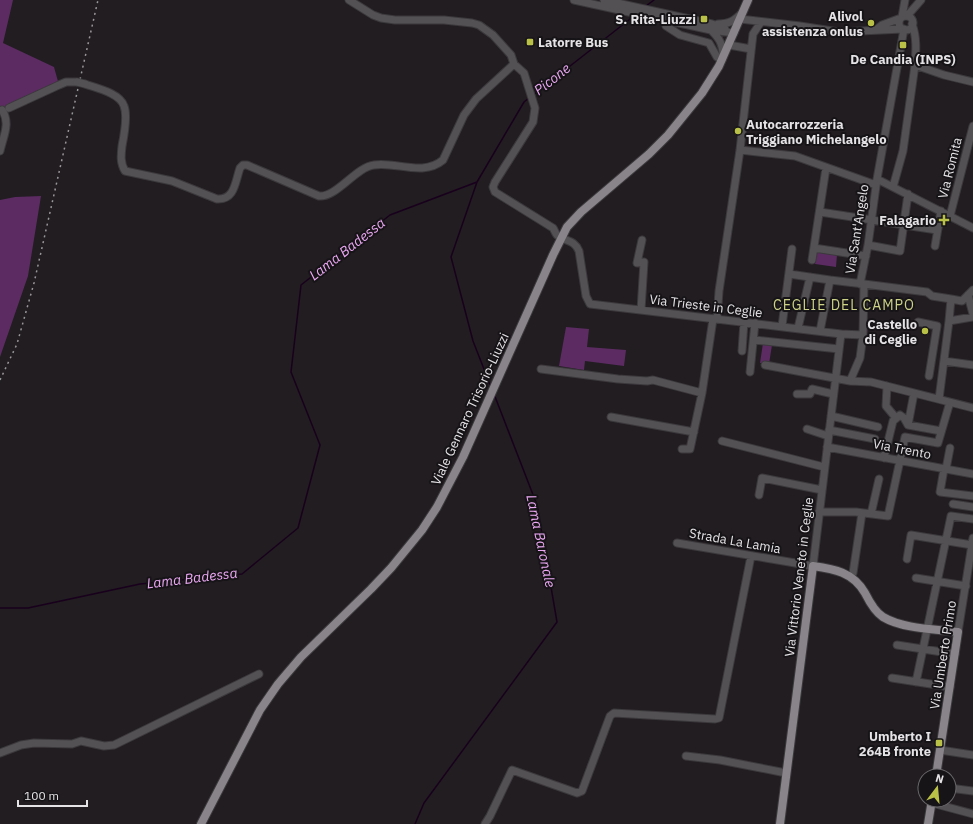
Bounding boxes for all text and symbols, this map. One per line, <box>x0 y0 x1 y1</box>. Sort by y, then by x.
place label: Alivol assistenza onlus <box>762 8 863 40</box>
place label: S. Rita-Liuzzi <box>615 11 696 28</box>
marker: S. Rita-Liuzzi <box>699 14 709 24</box>
marker: Alivol assistenza onlus <box>866 18 876 28</box>
place label: Latorre Bus <box>538 34 609 51</box>
marker: Latorre Bus <box>525 37 535 47</box>
marker: De Candia (INPS) <box>898 40 908 50</box>
place label: De Candia (INPS) <box>850 51 956 68</box>
water label: Picone <box>530 59 574 99</box>
place label: Autocarrozzeria Triggiano Michelangelo <box>746 116 887 148</box>
marker: Autocarrozzeria Triggiano Michelangelo <box>733 126 743 136</box>
street label: Via Romita <box>934 135 966 200</box>
street label: Via Sant'Angelo <box>842 183 872 275</box>
place label: Falagario <box>879 212 936 229</box>
water label: Lama Badessa <box>305 214 389 284</box>
marker: Falagario <box>939 215 949 225</box>
street label: Via Trieste in Ceglie <box>648 291 764 321</box>
district label: CEGLIE DEL CAMPO <box>773 296 915 314</box>
place label: Castello di Ceglie <box>864 316 917 348</box>
marker: Castello di Ceglie <box>920 326 930 336</box>
street label: Viale Gennaro Trisorio-Liuzzi <box>427 330 513 488</box>
street label: Via Trento <box>871 435 933 463</box>
water label: Lama Baronale <box>522 493 560 589</box>
street label: Via Vittorio Veneto in Ceglie <box>781 496 817 658</box>
street label: Strada La Lamia <box>688 525 782 557</box>
water label: Lama Badessa <box>145 563 239 593</box>
street label: Via Umberto Primo <box>926 599 960 711</box>
place label: Umberto I 264B fronte <box>859 728 931 760</box>
marker: Umberto I 264B fronte <box>934 738 944 748</box>
north arrow <box>917 768 957 808</box>
text: N <box>934 771 946 786</box>
scale bar <box>18 782 87 808</box>
text: 100 m <box>24 788 59 803</box>

